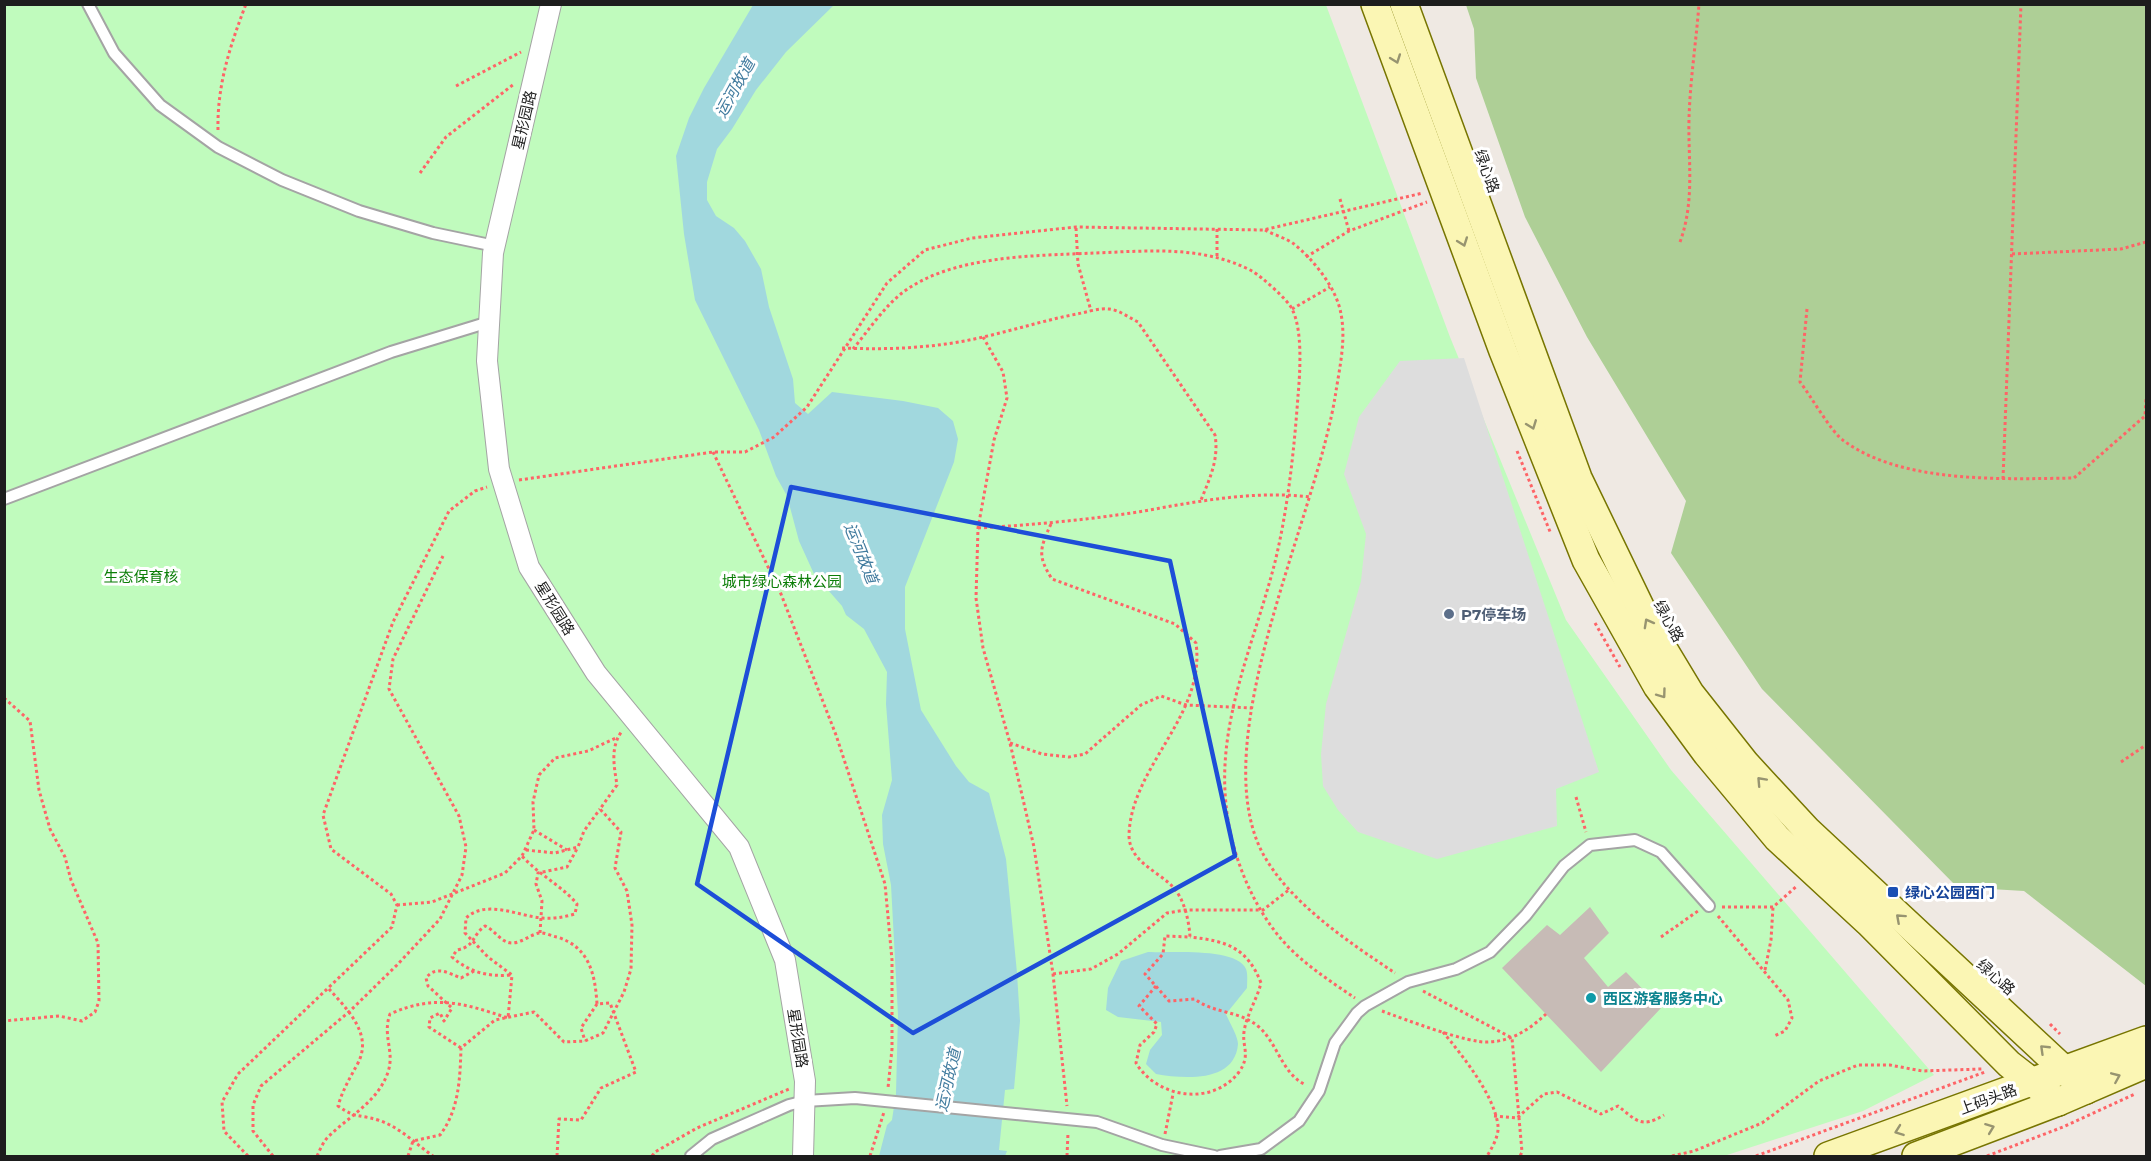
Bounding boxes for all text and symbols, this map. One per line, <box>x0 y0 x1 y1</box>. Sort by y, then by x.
water label: 运河故道 <box>711 54 760 121</box>
one-way arrow <box>1388 54 1401 64</box>
street label: 星形园路 <box>508 89 540 151</box>
street label: 绿心路 <box>1470 147 1504 195</box>
one-way arrow <box>1456 236 1468 247</box>
one-way arrow <box>1524 419 1537 430</box>
water label: 运河故道 <box>840 520 883 588</box>
park label: 生态保育核 <box>103 567 179 586</box>
park label: 城市绿心森林公园 <box>722 572 842 591</box>
street label: 星形园路 <box>531 578 579 638</box>
street label: 绿心路 <box>1650 597 1688 645</box>
place label: P7停车场 <box>1461 605 1526 624</box>
marker: P7停车场 <box>1442 607 1456 621</box>
one-way arrow <box>1644 618 1655 629</box>
one-way arrow <box>1655 687 1666 698</box>
one-way arrow <box>1757 777 1768 787</box>
place label: 绿心公园西门 <box>1905 883 1995 902</box>
marker: 绿心公园西门 <box>1886 885 1900 899</box>
one-way arrow <box>1896 914 1907 925</box>
street label: 绿心路 <box>1973 955 2019 999</box>
place label: 西区游客服务中心 <box>1603 989 1723 1008</box>
marker: 西区游客服务中心 <box>1584 991 1598 1005</box>
street label: 星形园路 <box>784 1007 812 1069</box>
water label: 运河故道 <box>932 1045 965 1113</box>
one-way arrow <box>2040 1046 2051 1057</box>
one-way arrow <box>2110 1072 2121 1084</box>
street label: 上码头路 <box>1957 1080 2019 1118</box>
one-way arrow <box>1984 1123 1995 1135</box>
one-way arrow <box>1894 1124 1905 1136</box>

